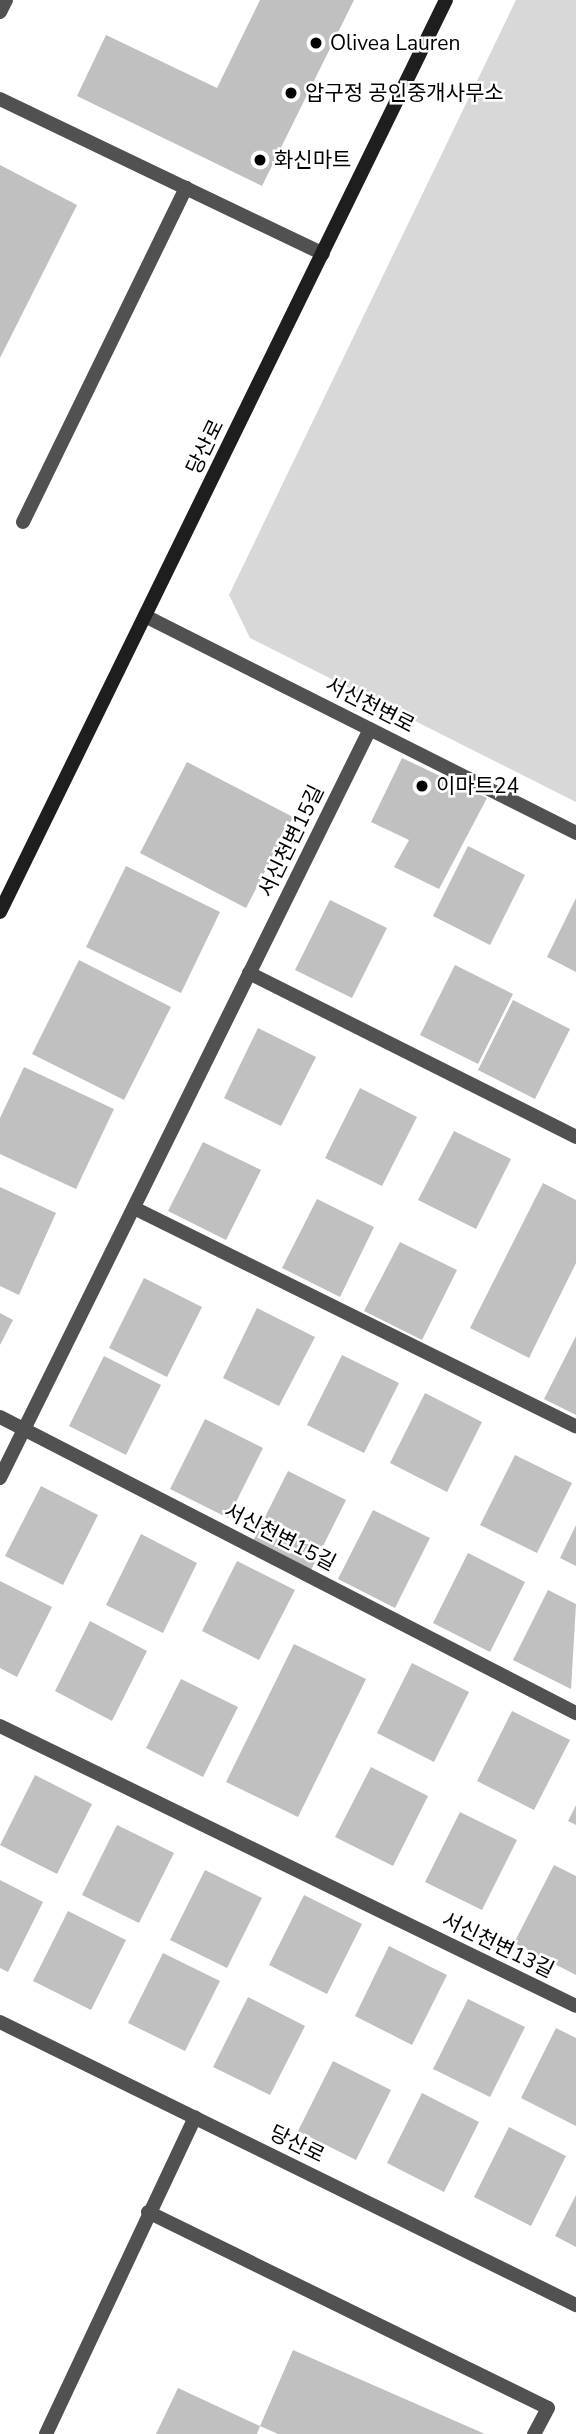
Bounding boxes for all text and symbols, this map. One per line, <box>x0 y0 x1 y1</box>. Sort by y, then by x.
place label: Olivea Lauren <box>330 30 460 56</box>
marker: Olivea Lauren <box>308 35 324 51</box>
place label: 압구정 공인중개사무소 <box>305 80 504 106</box>
marker: 압구정 공인중개사무소 <box>283 85 299 101</box>
place label: 화신마트 <box>274 147 351 173</box>
marker: 화신마트 <box>252 152 268 168</box>
street label: 당산로 <box>181 415 229 479</box>
street label: 서신천변로 <box>321 672 419 738</box>
place label: 이마트24 <box>436 773 519 799</box>
marker: 이마트24 <box>414 778 430 794</box>
street label: 서신천변15길 <box>253 781 329 901</box>
street label: 서신천변15길 <box>220 1498 340 1576</box>
street label: 서신천변13길 <box>438 1907 558 1983</box>
street label: 당산로 <box>265 2120 329 2168</box>

